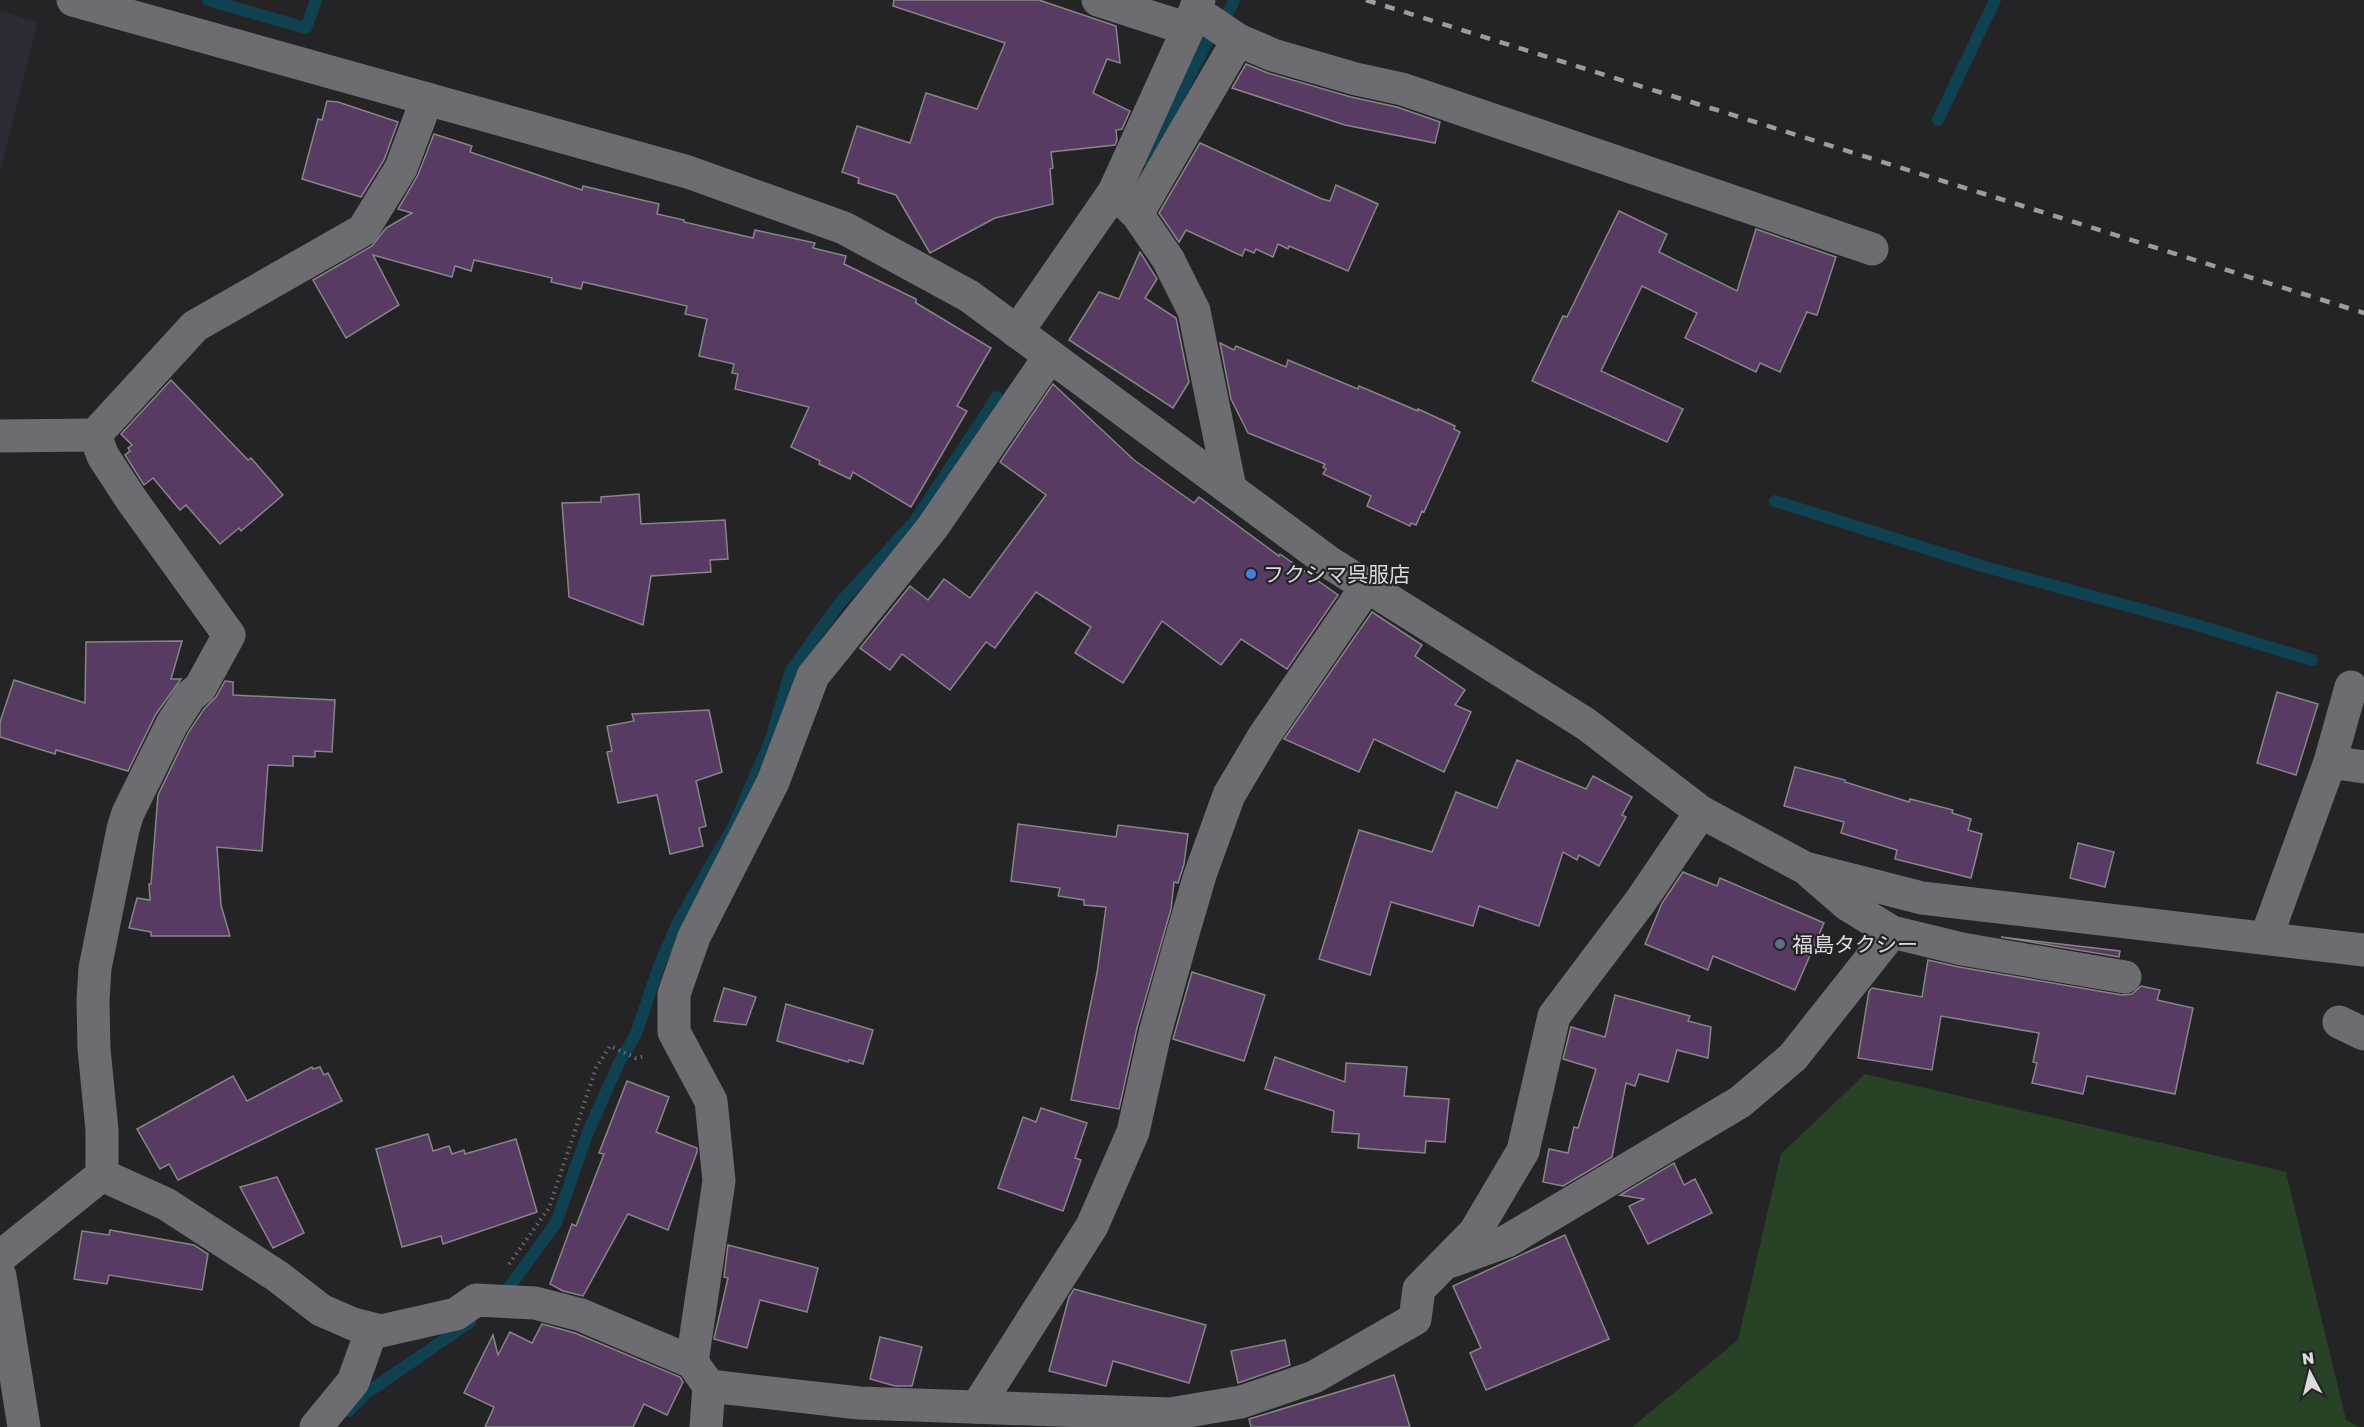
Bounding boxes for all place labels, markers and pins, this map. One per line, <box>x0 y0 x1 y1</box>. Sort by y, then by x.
place label: フクシマ呉服店 <box>1263 561 1410 587</box>
marker: フクシマ呉服店 <box>1244 567 1258 581</box>
place label: 福島タクシー <box>1792 931 1918 957</box>
marker: 福島タクシー <box>1773 937 1787 951</box>

